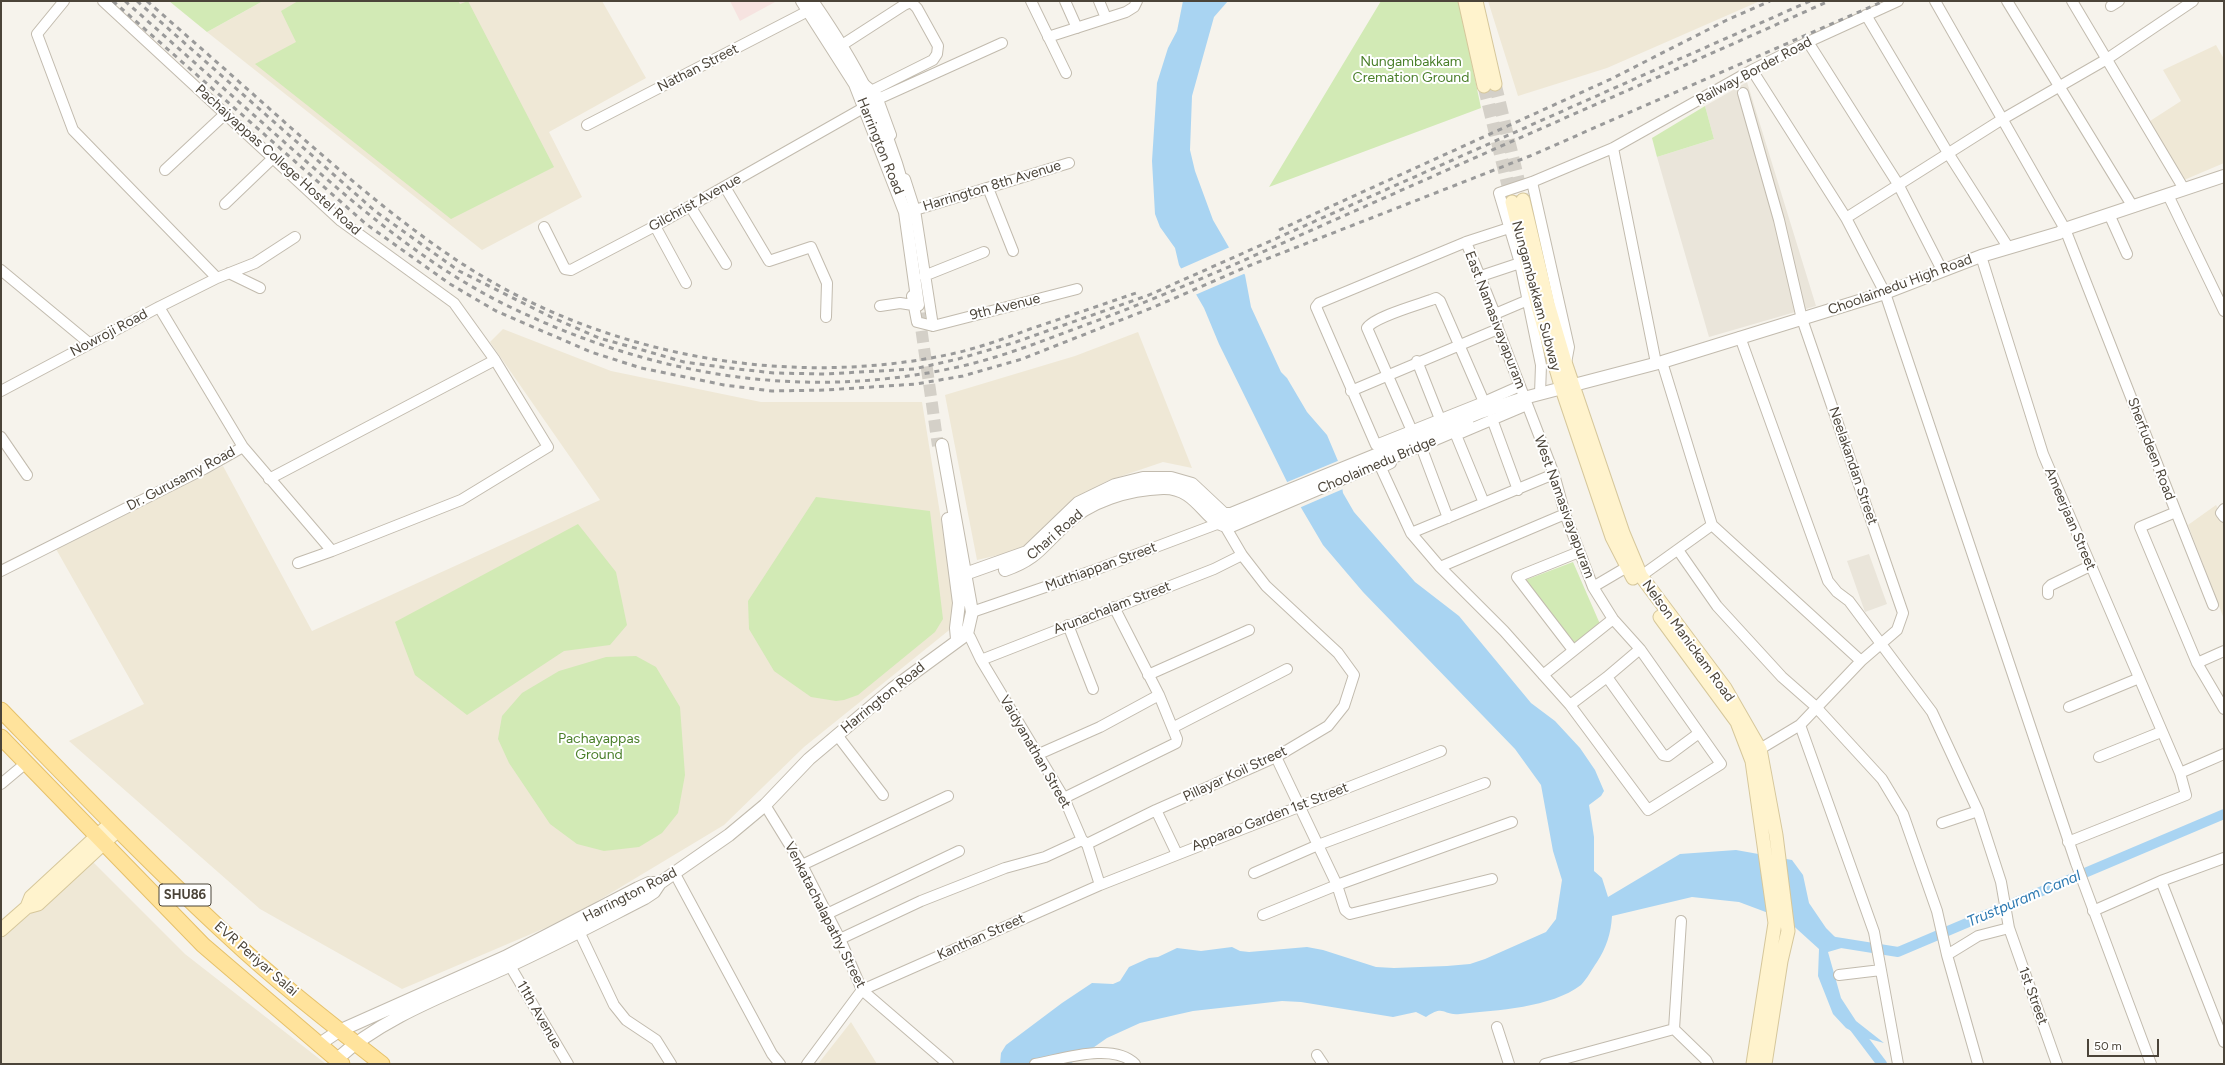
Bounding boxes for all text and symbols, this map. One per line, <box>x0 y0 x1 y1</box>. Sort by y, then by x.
street label: Railway Border Road <box>1693 33 1815 109</box>
street label: Nathan Street <box>655 40 741 96</box>
park label: Nungambakkam Cremation Ground <box>1353 54 1469 86</box>
street label: Pachaiyappas College Hostel Road <box>192 81 364 239</box>
street label: Harrington Road <box>853 95 907 197</box>
street label: Harrington 8th Avenue <box>921 157 1063 215</box>
street label: Gilchrist Avenue <box>646 171 744 235</box>
street label: Nungambakkam Subway <box>1508 219 1564 373</box>
street label: East Namasivayapuram <box>1461 249 1529 391</box>
street label: Choolaimedu High Road <box>1826 251 1974 319</box>
street label: 9th Avenue <box>968 290 1042 324</box>
street label: Nowroji Road <box>67 306 151 360</box>
street label: Sherfudeen Road <box>2124 395 2178 503</box>
street label: Neelakandan Street <box>1825 405 1881 527</box>
street label: Choolaimedu Bridge <box>1315 432 1439 498</box>
street label: West Namasivayapuram <box>1530 433 1598 581</box>
street label: Dr. Gurusamy Road <box>124 443 238 515</box>
street label: Ameerjaan Street <box>2041 465 2099 573</box>
street label: Chari Road <box>1024 506 1086 564</box>
street label: Muthiappan Street <box>1043 539 1159 595</box>
street label: Nelson Manickam Road <box>1638 577 1738 705</box>
street label: Arunachalam Street <box>1051 578 1173 638</box>
street label: Harrington Road <box>838 659 928 737</box>
street label: Vaidyanathan Street <box>996 692 1074 812</box>
park label: Pachayappas Ground <box>558 731 640 764</box>
street label: Pillayar Koil Street <box>1180 743 1290 805</box>
street label: Apparao Garden 1st Street <box>1189 779 1351 855</box>
street label: Venkatachalapathy Street <box>781 839 869 991</box>
street label: Harrington Road <box>580 864 680 926</box>
water label: Trustpuram Canal <box>1964 867 2084 931</box>
road number: SHU86 <box>159 884 211 906</box>
street label: Kanthan Street <box>935 910 1027 964</box>
street label: EVR Periyar Salai <box>211 918 301 1000</box>
street label: 1st Street <box>2015 965 2051 1027</box>
street label: 11th Avenue <box>513 978 565 1052</box>
scale bar <box>2089 1031 2161 1057</box>
text: 50 m <box>2094 1039 2122 1053</box>

